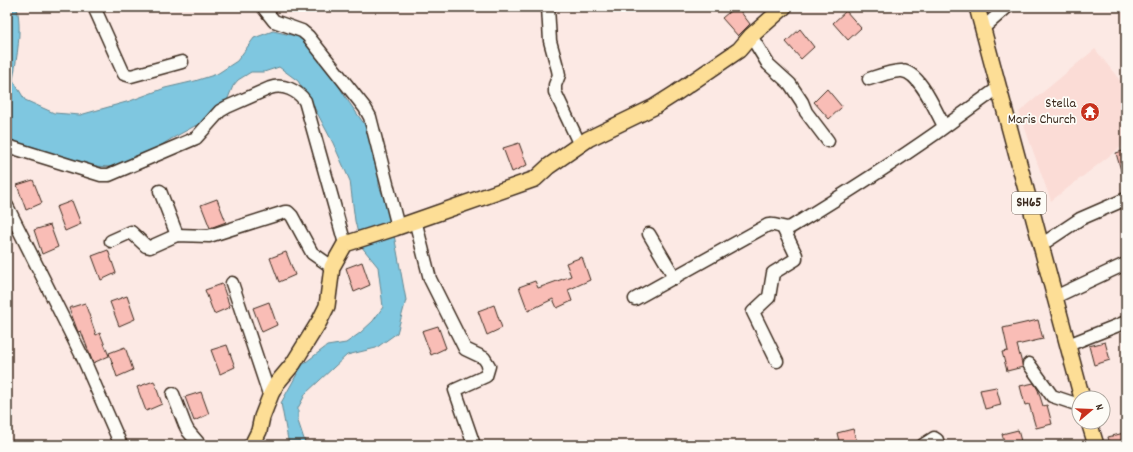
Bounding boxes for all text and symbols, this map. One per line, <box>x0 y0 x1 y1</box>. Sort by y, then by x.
place label: Stella Maris Church <box>1008 94 1076 130</box>
temple icon: Stella Maris Church <box>1079 101 1101 123</box>
road number: SH65 <box>1012 192 1046 214</box>
north arrow <box>1071 390 1111 430</box>
text: N <box>1090 402 1107 413</box>

